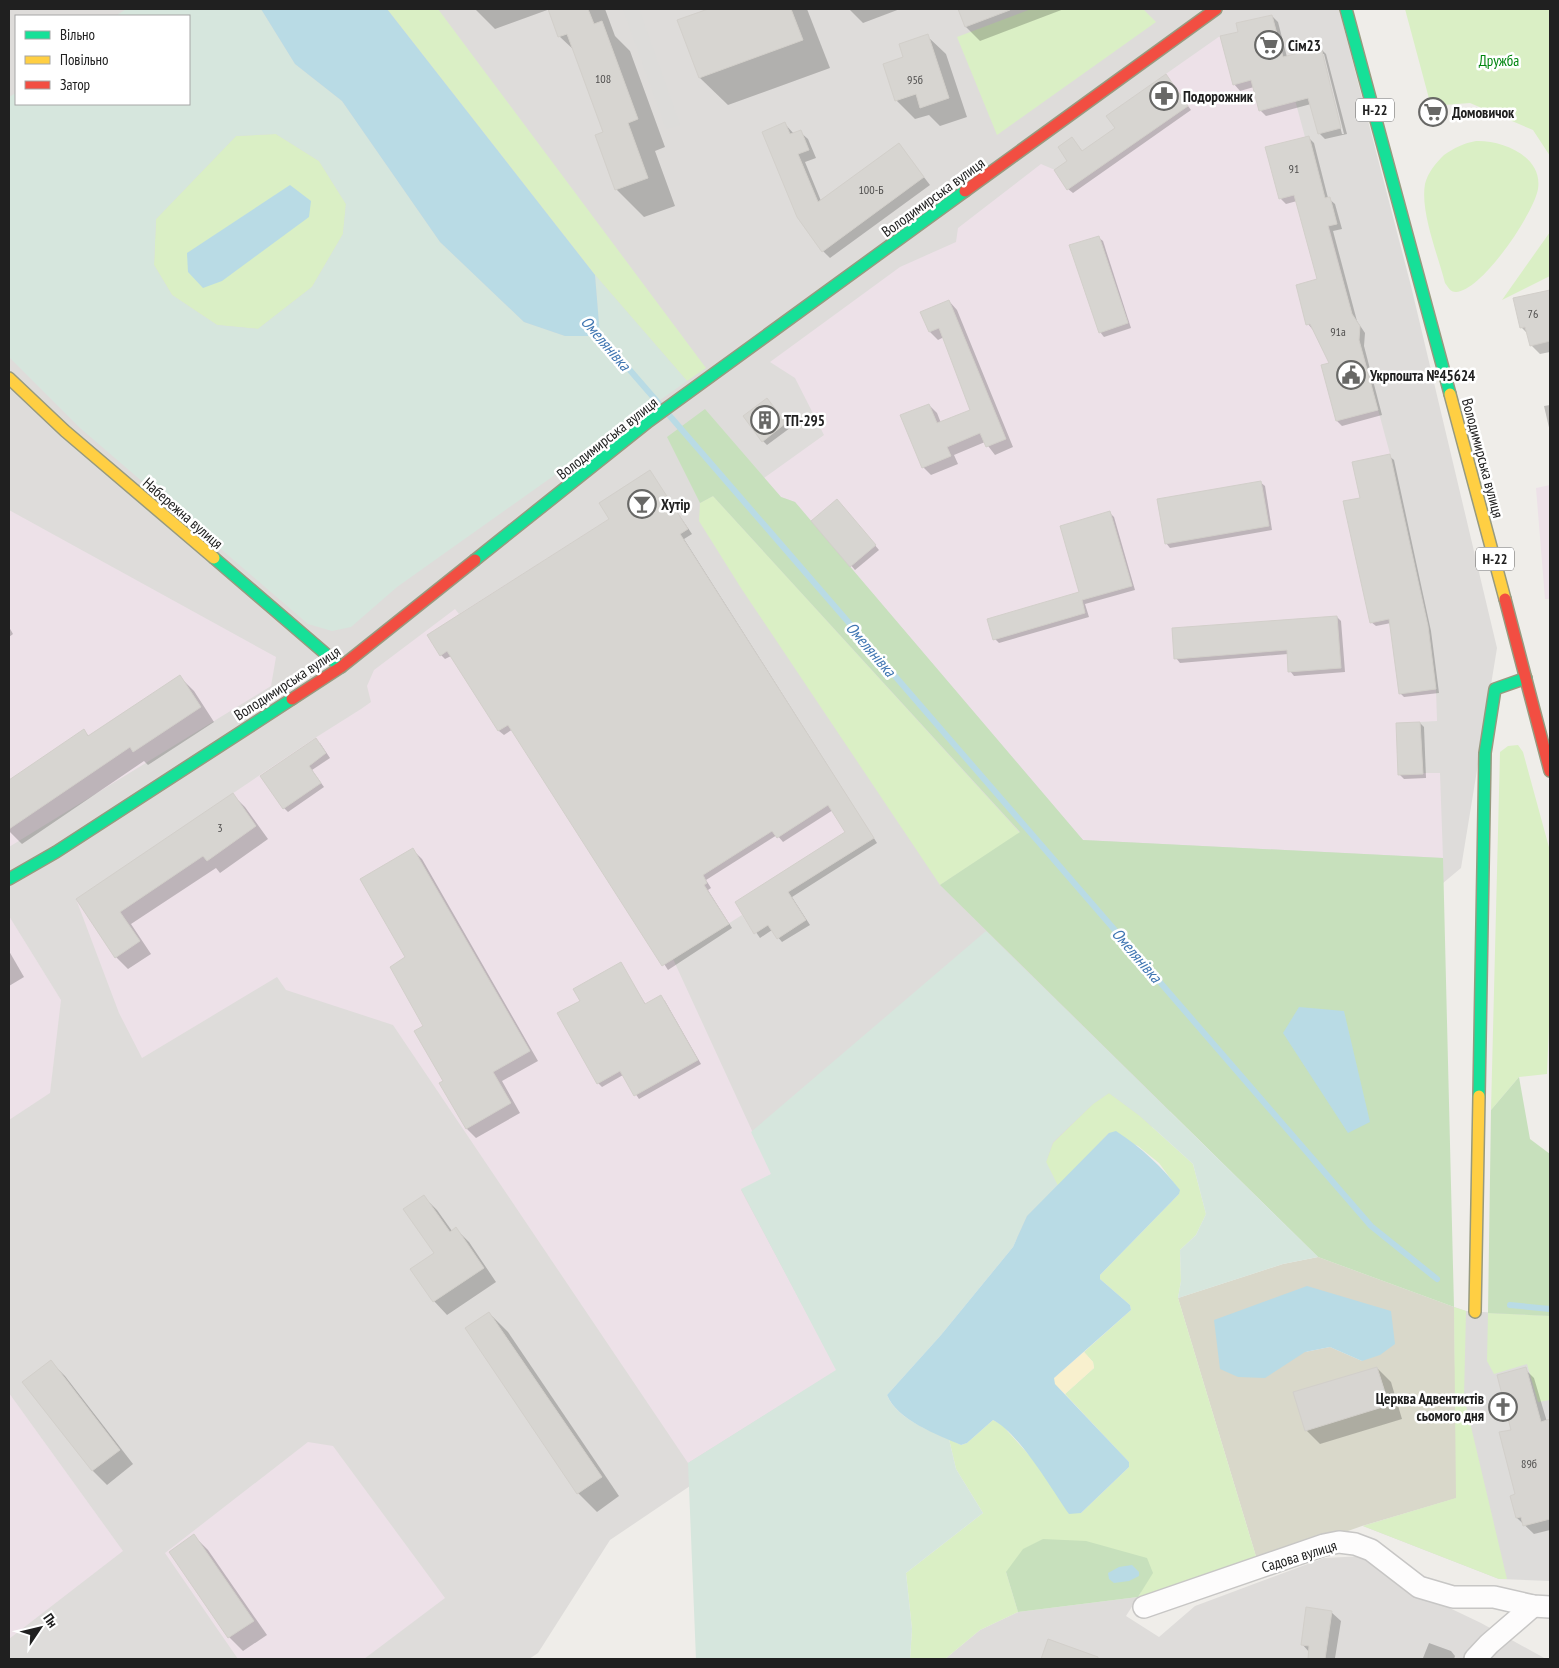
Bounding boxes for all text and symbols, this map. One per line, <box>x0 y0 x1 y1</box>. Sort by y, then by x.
legend <box>15 15 190 105</box>
text: Вільно <box>60 25 95 44</box>
supermarket icon: Сім23 <box>1254 30 1284 60</box>
place label: Сім23 <box>1288 36 1321 55</box>
text: Повільно <box>60 50 108 69</box>
park label: Дружба <box>1479 51 1519 70</box>
house number: 108 <box>595 71 611 86</box>
house number: 95б <box>907 72 923 87</box>
text: Затор <box>60 75 90 94</box>
pharmacy icon: Подорожник <box>1149 81 1179 111</box>
place label: Подорожник <box>1183 87 1254 106</box>
supermarket icon: Домовичок <box>1418 97 1448 127</box>
road number: Н-22 <box>1356 98 1394 122</box>
place label: Домовичок <box>1452 103 1515 122</box>
street label: Володимирська вулиця <box>878 153 988 241</box>
house number: 91 <box>1289 161 1299 176</box>
house number: 100-Б <box>858 182 884 197</box>
house number: 76 <box>1528 306 1538 321</box>
water label: Омелянівка <box>577 312 636 376</box>
house number: 91а <box>1330 324 1346 339</box>
public building icon: Укрпошта №45624 <box>1336 360 1366 390</box>
place label: Укрпошта №45624 <box>1369 366 1475 385</box>
street label: Володимирська вулиця <box>553 393 661 483</box>
street label: Володимирська вулиця <box>1458 396 1508 520</box>
building icon: ТП-295 <box>750 405 780 435</box>
place label: ТП-295 <box>784 411 825 430</box>
street label: Набережна вулиця <box>139 473 227 553</box>
bar icon: Хутір <box>627 489 657 519</box>
place label: Хутір <box>661 495 691 514</box>
road number: Н-22 <box>1476 548 1514 570</box>
water label: Омелянівка <box>842 618 901 682</box>
street label: Володимирська вулиця <box>230 641 344 724</box>
house number: 3 <box>217 820 223 835</box>
water label: Омелянівка <box>1108 924 1167 988</box>
place label: Церква Адвентистів сьомого дня <box>1376 1389 1484 1425</box>
church icon: Церква Адвентистів сьомого дня <box>1488 1392 1518 1422</box>
house number: 89б <box>1521 1456 1537 1471</box>
street label: Садова вулиця <box>1259 1535 1339 1576</box>
north arrow <box>15 1603 65 1653</box>
text: Пн <box>39 1610 62 1631</box>

